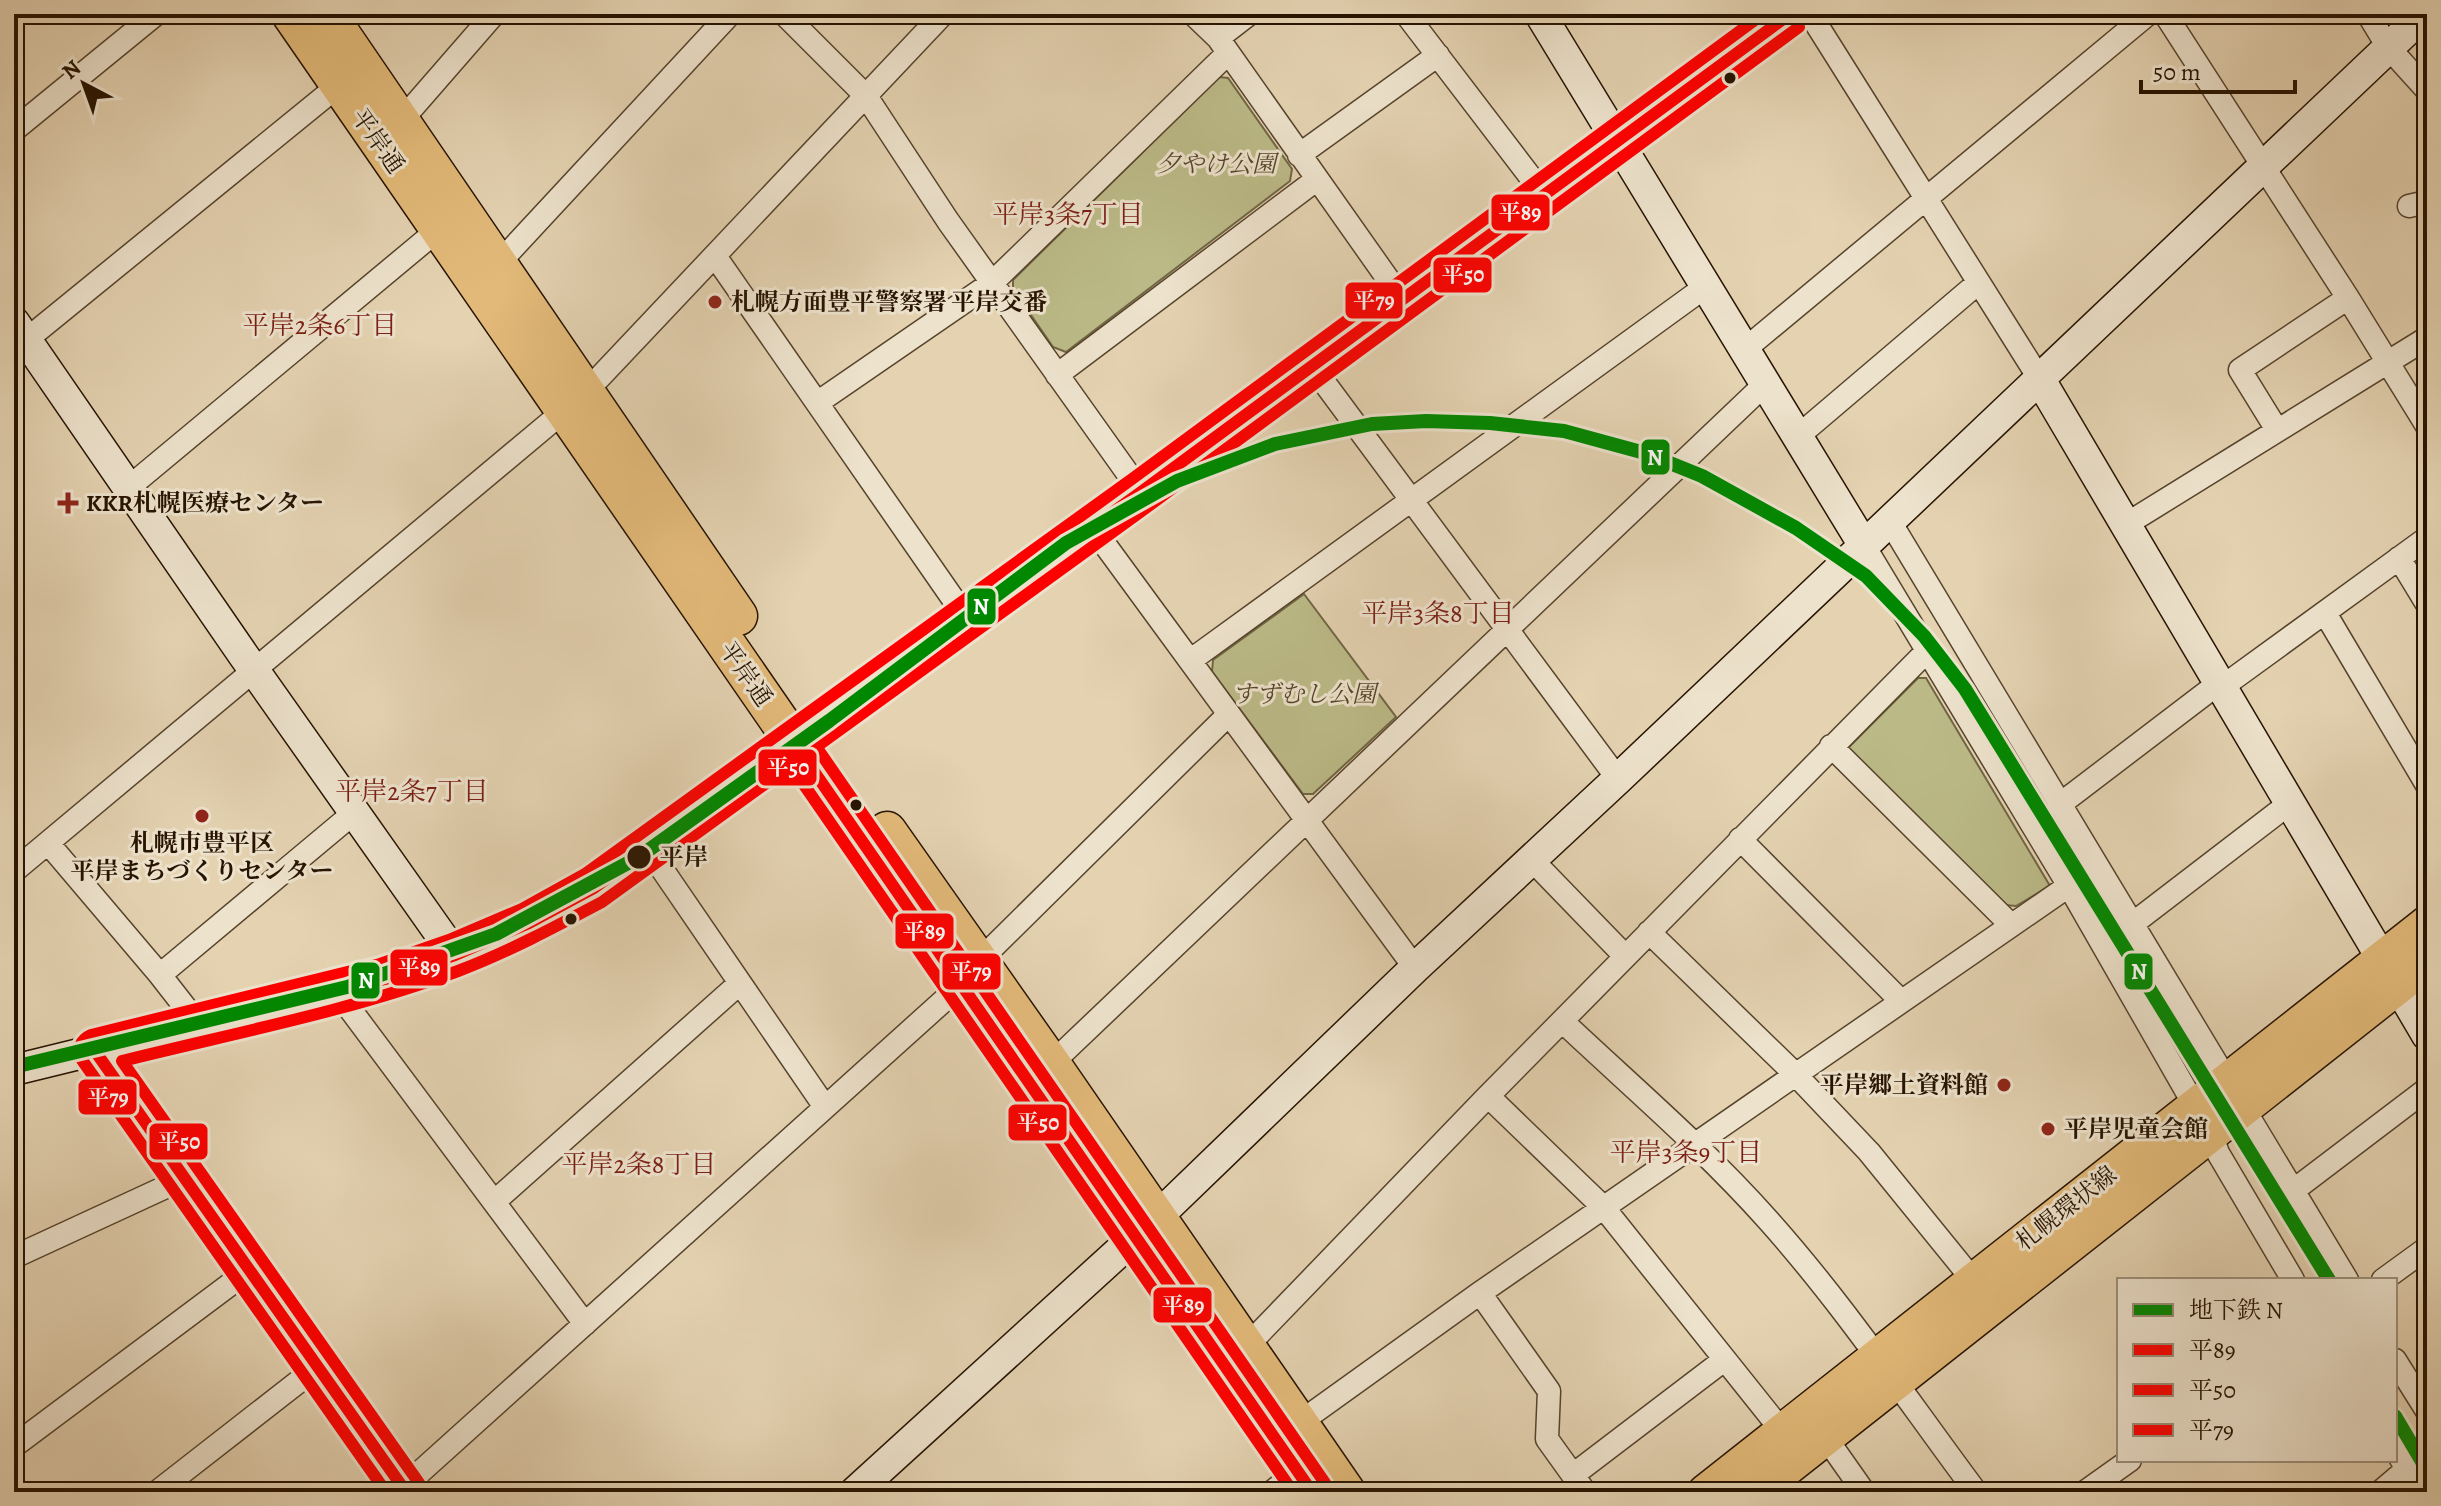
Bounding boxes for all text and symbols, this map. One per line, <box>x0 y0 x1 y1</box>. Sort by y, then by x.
north arrow <box>44 44 124 124</box>
scale bar <box>2141 44 2295 94</box>
text: N <box>56 53 87 86</box>
text: 50 m <box>2153 56 2201 88</box>
unlabelled marker <box>1722 70 1738 86</box>
street label: 平岸通 <box>344 102 412 180</box>
park label: 夕やけ公園 <box>1156 148 1280 180</box>
line badge: 平89 <box>1490 193 1551 232</box>
district label: 平岸3条7丁目 <box>992 197 1144 232</box>
text: 平89 <box>1499 198 1541 228</box>
line badge: 平50 <box>1432 256 1493 294</box>
text: 平50 <box>1442 260 1484 290</box>
line badge: 平79 <box>1344 281 1404 320</box>
place label: 札幌方面豊平警察署 平岸交番 <box>731 286 1047 318</box>
text: 平79 <box>1353 286 1395 316</box>
marker: 札幌方面豊平警察署 平岸交番 <box>706 293 724 311</box>
district label: 平岸2条6丁目 <box>243 308 397 343</box>
line badge: N <box>1640 438 1671 476</box>
text: N <box>1647 443 1663 473</box>
place label: KKR札幌医療センター <box>86 487 324 519</box>
marker: KKR札幌医療センター <box>57 492 79 514</box>
line badge: N <box>966 587 997 626</box>
text: N <box>973 592 989 622</box>
district label: 平岸3条8丁目 <box>1361 596 1515 631</box>
street label: 平岸通 <box>712 635 780 713</box>
park label: すずむし公園 <box>1232 678 1380 710</box>
line badge: 平50 <box>757 748 818 787</box>
text: 平50 <box>767 753 809 783</box>
district label: 平岸2条7丁目 <box>335 774 489 809</box>
unlabelled marker <box>848 797 864 813</box>
marker: 札幌市豊平区 平岸まちづくりセンター <box>193 807 211 825</box>
place label: 札幌市豊平区 平岸まちづくりセンター <box>71 827 333 887</box>
place label: 平岸 <box>660 841 708 873</box>
marker: 平岸 <box>625 843 653 871</box>
unlabelled marker <box>563 911 579 927</box>
line badge: 平89 <box>894 912 955 950</box>
text: 平89 <box>903 917 945 947</box>
line badge: 平89 <box>389 948 449 987</box>
line badge: 平79 <box>941 952 1002 991</box>
line badge: N <box>2123 952 2154 991</box>
text: 平89 <box>398 953 440 983</box>
text: 平79 <box>950 957 992 987</box>
text: N <box>2131 957 2147 987</box>
line badge: N <box>350 961 381 1000</box>
text: N <box>358 966 374 996</box>
place label: 平岸郷土資料館 <box>1820 1069 1988 1101</box>
marker: 平岸郷土資料館 <box>1995 1076 2013 1094</box>
line badge: 平79 <box>77 1078 138 1116</box>
text: 平79 <box>87 1083 129 1113</box>
line badge: 平50 <box>1007 1103 1068 1142</box>
text: 平50 <box>1017 1108 1059 1138</box>
place label: 平岸児童会館 <box>2064 1113 2208 1145</box>
marker: 平岸児童会館 <box>2039 1120 2057 1138</box>
line badge: 平50 <box>148 1122 209 1161</box>
text: 平50 <box>158 1127 200 1157</box>
district label: 平岸3条9丁目 <box>1610 1135 1762 1170</box>
district label: 平岸2条8丁目 <box>562 1147 716 1182</box>
street label: 札幌環状線 <box>2009 1158 2123 1258</box>
legend <box>2117 1278 2397 1462</box>
line badge: 平89 <box>1152 1286 1213 1324</box>
text: 平89 <box>1162 1291 1204 1321</box>
text: 地下鉄 N <box>2189 1294 2283 1326</box>
text: 平89 <box>2189 1334 2236 1366</box>
text: 平50 <box>2189 1374 2236 1406</box>
text: 平79 <box>2189 1414 2234 1446</box>

